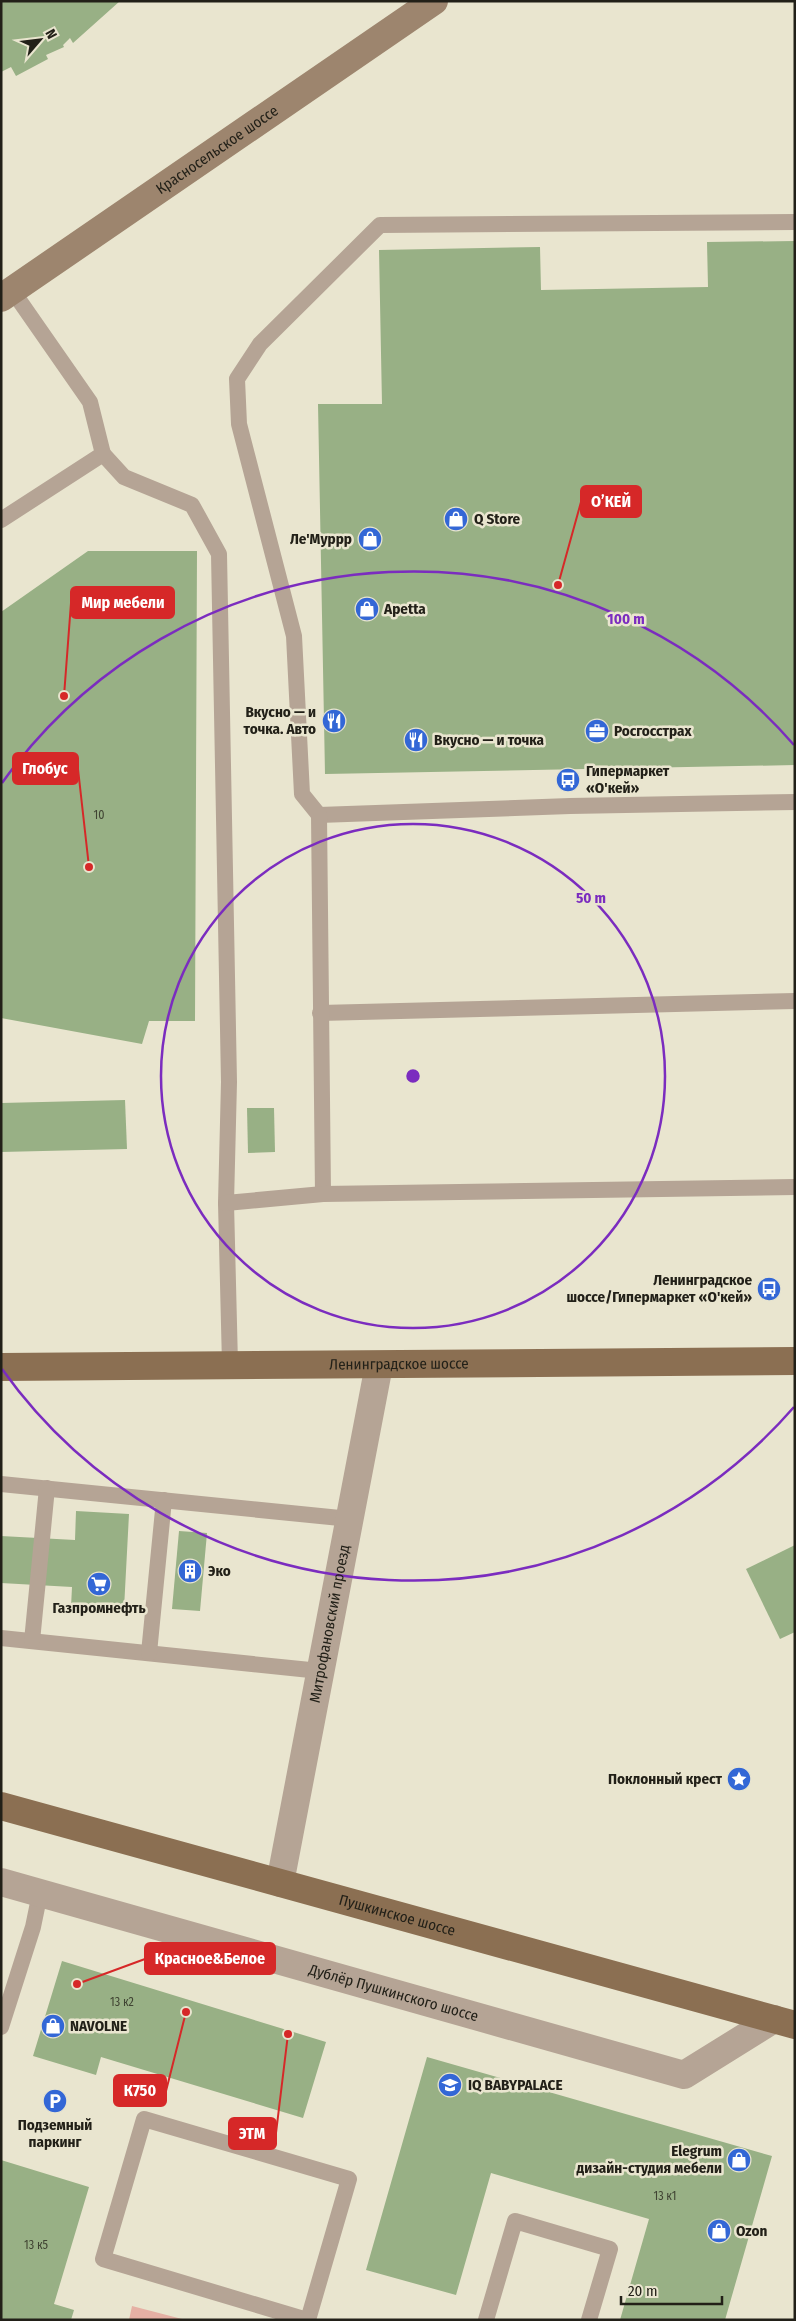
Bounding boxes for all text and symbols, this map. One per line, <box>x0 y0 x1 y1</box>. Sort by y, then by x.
north arrow <box>15 15 65 65</box>
text: N <box>42 26 61 42</box>
street label: Красносельское шоссе <box>153 102 282 198</box>
callout: О’КЕЙ <box>581 486 641 517</box>
text: О’КЕЙ <box>591 492 631 511</box>
shop icon: Q Store <box>443 506 469 532</box>
place label: Q Store <box>474 510 520 528</box>
shop icon: Ле'Муррр <box>357 526 383 552</box>
place label: Ле'Муррр <box>290 530 352 548</box>
callout: Мир мебели <box>71 587 174 618</box>
text: Мир мебели <box>81 593 165 612</box>
shop icon: Apetta <box>354 596 380 622</box>
place label: Apetta <box>383 600 426 618</box>
text: 100 m <box>607 610 645 628</box>
place label: Вкусно — и точка. Авто <box>244 703 316 738</box>
restaurant icon: Вкусно — и точка. Авто <box>321 708 347 734</box>
office icon: Росгосстрах <box>584 718 610 744</box>
place label: Росгосстрах <box>614 722 693 740</box>
restaurant icon: Вкусно — и точка <box>403 727 429 753</box>
place label: Вкусно — и точка <box>434 731 545 749</box>
callout: Глобус <box>13 753 78 784</box>
text: Глобус <box>22 759 68 778</box>
place label: Гипермаркет «О'кей» <box>586 762 670 797</box>
bus stop icon: Гипермаркет «О'кей» <box>555 767 581 793</box>
house number: 10 <box>94 808 104 822</box>
text: 50 m <box>576 889 606 907</box>
centre of rings <box>404 1067 422 1085</box>
place label: Ленинградское шоссе/Гипермаркет «О'кей» <box>567 1271 752 1306</box>
bus stop icon: Ленинградское шоссе/Гипермаркет «О'кей» <box>756 1276 782 1302</box>
street label: Ленинградское шоссе <box>329 1354 469 1374</box>
street label: Митрофановский проезд <box>306 1543 353 1704</box>
building icon: Эко <box>177 1558 203 1584</box>
place label: Эко <box>208 1562 231 1580</box>
supermarket icon: Газпромнефть <box>86 1571 112 1597</box>
place label: Газпромнефть <box>52 1599 146 1617</box>
place icon: Поклонный крест <box>726 1766 752 1792</box>
place label: Поклонный крест <box>608 1770 723 1788</box>
street label: Пушкинское шоссе <box>337 1891 457 1940</box>
callout: Красное&Белое <box>145 1943 275 1974</box>
text: Красное&Белое <box>155 1949 265 1968</box>
street label: Дублёр Пушкинского шоссе <box>306 1960 480 2025</box>
house number: 13 к2 <box>110 1995 134 2009</box>
shop icon: NAVOLNE <box>40 2013 66 2039</box>
place label: NAVOLNE <box>70 2017 127 2035</box>
school or university icon: IQ BABYPALACE <box>437 2072 463 2098</box>
callout: К750 <box>114 2075 166 2106</box>
place label: IQ BABYPALACE <box>468 2076 563 2094</box>
text: К750 <box>124 2081 156 2100</box>
parking icon: Подземный паркинг <box>42 2088 68 2114</box>
place label: Подземный паркинг <box>18 2116 92 2151</box>
callout: ЭТМ <box>229 2118 276 2149</box>
text: ЭТМ <box>239 2124 266 2143</box>
place label: Elegrum дизайн-студия мебели <box>576 2142 722 2177</box>
shop icon: Elegrum дизайн-студия мебели <box>726 2147 752 2173</box>
house number: 13 к1 <box>653 2189 677 2203</box>
shop icon: Ozon <box>706 2218 732 2244</box>
place label: Ozon <box>736 2222 767 2240</box>
house number: 13 к5 <box>24 2238 48 2252</box>
scale bar <box>621 2274 722 2306</box>
text: 20 m <box>628 2282 658 2300</box>

